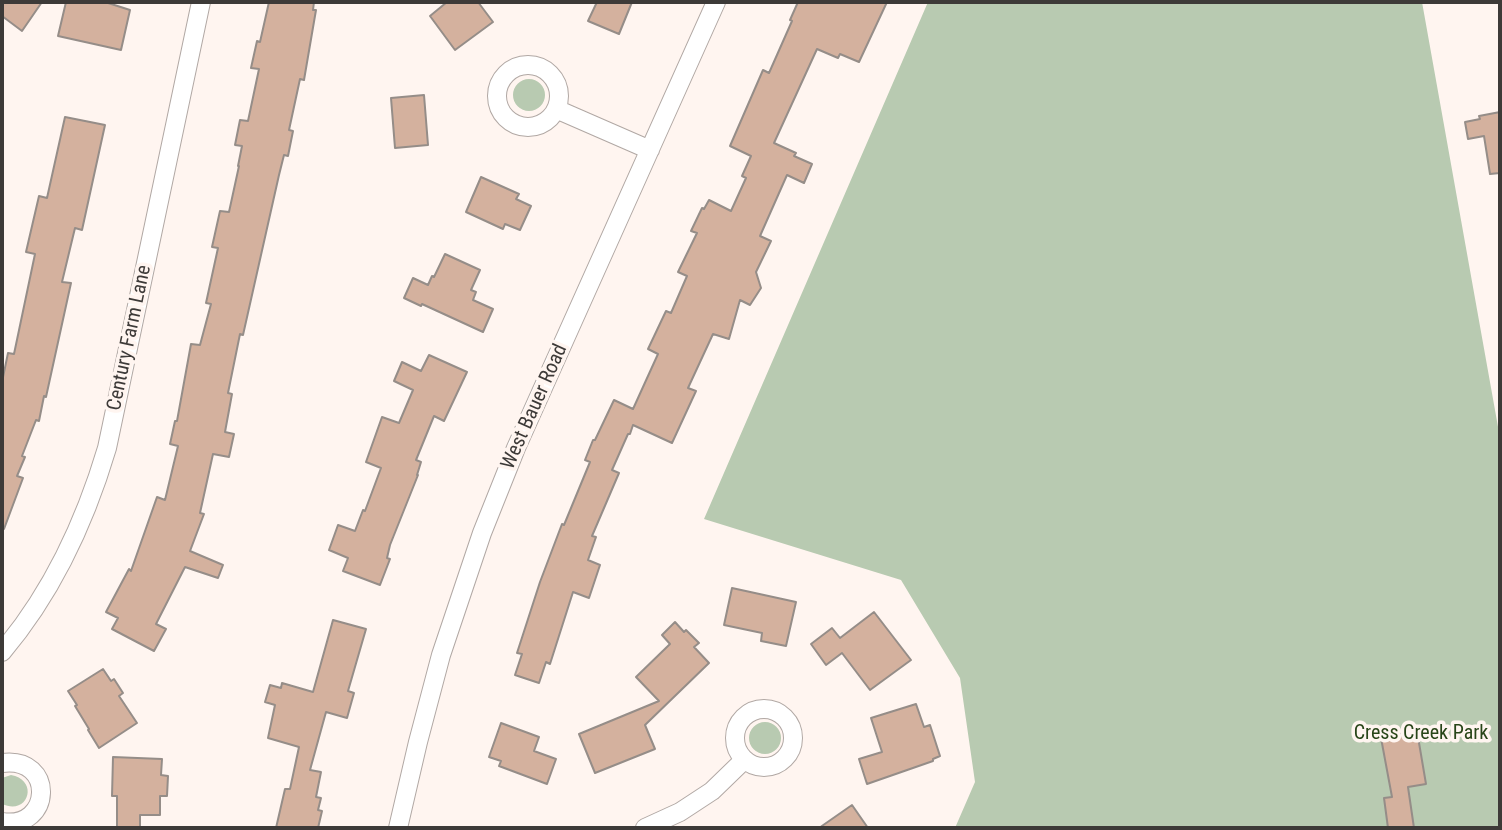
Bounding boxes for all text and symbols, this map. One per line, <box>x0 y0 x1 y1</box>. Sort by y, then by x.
street label: Century Farm Lane <box>103 263 157 413</box>
street label: West Bauer Road <box>497 341 573 473</box>
park label: Cress Creek Park <box>1354 722 1488 746</box>

